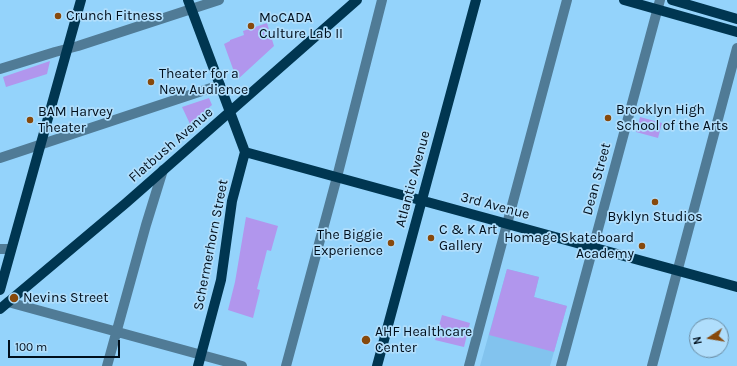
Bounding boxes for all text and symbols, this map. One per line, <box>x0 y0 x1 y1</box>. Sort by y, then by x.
place label: Crunch Fitness <box>66 8 163 24</box>
place label: MoCADA Culture Lab II <box>259 10 343 42</box>
marker: Crunch Fitness <box>53 11 63 21</box>
marker: MoCADA Culture Lab II <box>246 21 256 31</box>
place label: Theater for a New Audience <box>159 66 248 98</box>
marker: Theater for a New Audience <box>146 77 156 87</box>
place label: Brooklyn High School of the Arts <box>616 102 728 134</box>
place label: BAM Harvey Theater <box>38 104 113 136</box>
street label: Flatbush Avenue <box>125 104 217 186</box>
marker: Brooklyn High School of the Arts <box>603 113 613 123</box>
marker: BAM Harvey Theater <box>25 115 35 125</box>
street label: Atlantic Avenue <box>392 129 434 229</box>
street label: Dean Street <box>579 141 615 217</box>
street label: Schermerhorn Street <box>190 178 232 312</box>
street label: 3rd Avenue <box>459 189 531 223</box>
marker: Byklyn Studios <box>650 197 660 207</box>
place label: Byklyn Studios <box>608 209 702 225</box>
place label: C & K Art Gallery <box>439 222 497 254</box>
place label: The Biggie Experience <box>313 227 383 260</box>
place label: Homage Skateboard Academy <box>504 230 634 262</box>
marker: C & K Art Gallery <box>426 233 436 243</box>
marker: The Biggie Experience <box>386 238 396 248</box>
marker: Homage Skateboard Academy <box>637 241 647 251</box>
place label: Nevins Street <box>23 290 109 306</box>
marker: Nevins Street <box>8 292 20 304</box>
north arrow <box>689 318 729 358</box>
place label: AHF Healthcare Center <box>375 324 472 356</box>
scale bar <box>10 332 122 358</box>
marker: AHF Healthcare Center <box>360 334 372 346</box>
text: N <box>691 335 705 346</box>
text: 100 m <box>15 340 47 354</box>

